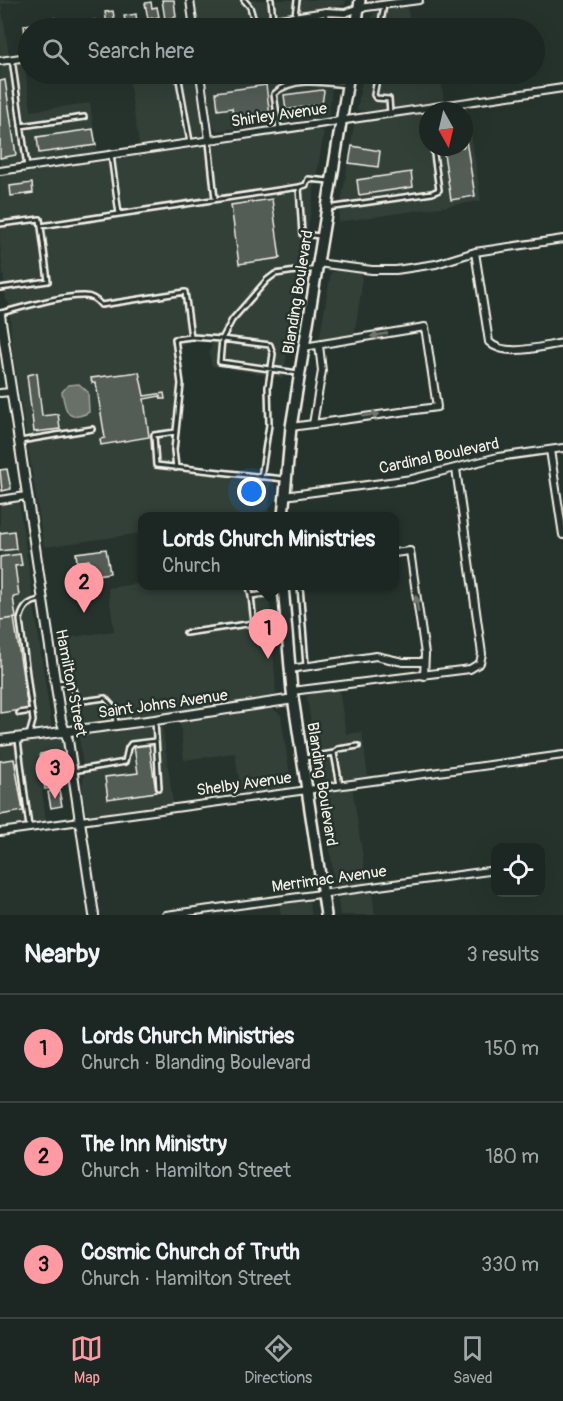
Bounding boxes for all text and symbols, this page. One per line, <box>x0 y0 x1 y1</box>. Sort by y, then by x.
search box <box>18 18 545 84</box>
icon: search <box>39 35 72 68</box>
text: Search here <box>87 37 194 65</box>
street label: Shirley Avenue <box>230 98 328 132</box>
north arrow <box>419 102 473 156</box>
street label: Blanding Boulevard <box>278 229 318 355</box>
one-way arrow <box>369 331 388 340</box>
one-way arrow <box>362 410 381 420</box>
street label: Cardinal Boulevard <box>377 434 501 478</box>
your location <box>237 477 266 506</box>
popup <box>138 512 399 590</box>
text: Lords Church Ministries <box>162 525 375 553</box>
text: Church <box>162 553 220 578</box>
pin: 2 <box>64 564 104 613</box>
one-way arrow <box>413 595 422 614</box>
pin: 1 <box>248 610 288 659</box>
street label: Hamilton Street <box>51 627 91 739</box>
street label: Saint Johns Avenue <box>97 685 229 723</box>
street label: Blanding Boulevard <box>302 721 342 847</box>
pin: 3 <box>36 750 74 799</box>
street label: Shelby Avenue <box>195 767 293 801</box>
map controls <box>491 843 545 897</box>
button: locate <box>491 843 545 897</box>
street label: Merrimac Avenue <box>270 861 388 897</box>
text: Nearby <box>24 938 100 970</box>
text: 3 results <box>467 942 539 967</box>
text: Lords Church Ministries <box>81 1022 294 1050</box>
text: 1 <box>40 1036 47 1061</box>
text: 150 m <box>485 1036 539 1061</box>
text: Church · Blanding Boulevard <box>81 1050 311 1075</box>
text: The Inn Ministry <box>81 1130 227 1158</box>
text: 2 <box>38 1144 49 1169</box>
text: 180 m <box>485 1144 539 1169</box>
text: Church · Hamilton Street <box>81 1158 291 1183</box>
text: Cosmic Church of Truth <box>81 1238 300 1266</box>
text: 3 <box>38 1252 49 1277</box>
text: 330 m <box>481 1252 539 1277</box>
text: Church · Hamilton Street <box>81 1266 291 1291</box>
tab: Map <box>70 1332 103 1388</box>
tab: Directions <box>244 1332 312 1388</box>
tab: Saved <box>453 1332 493 1388</box>

